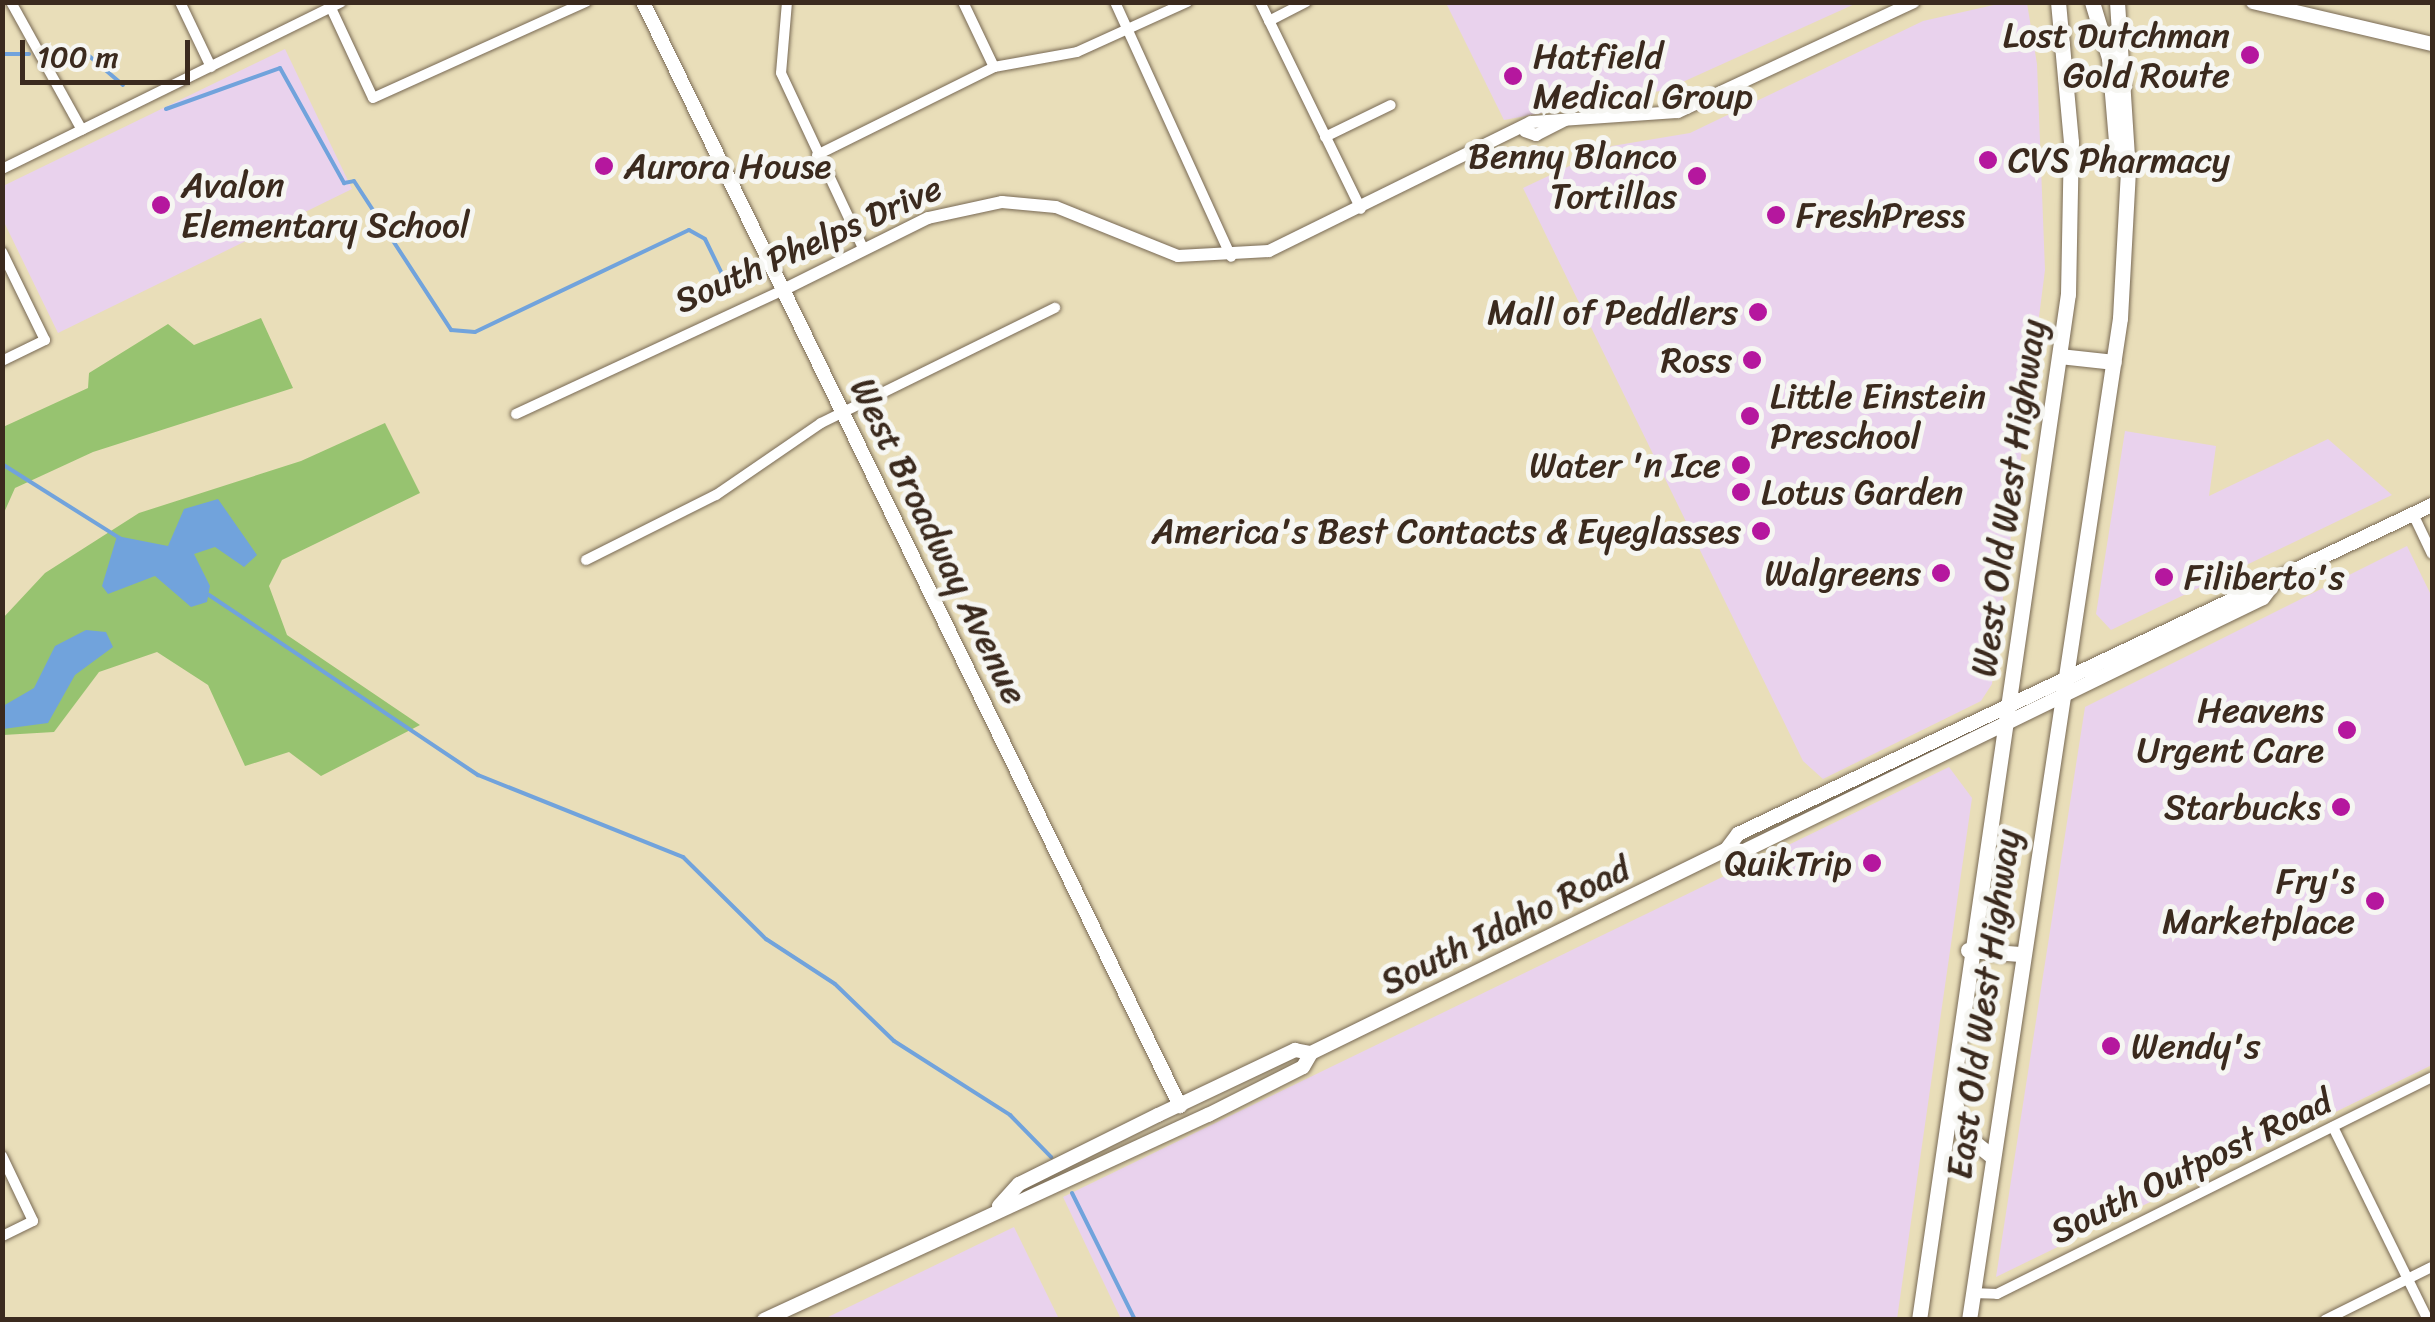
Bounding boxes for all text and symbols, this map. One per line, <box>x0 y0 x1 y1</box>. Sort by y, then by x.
place label: Lost Dutchman Gold Route <box>2001 14 2230 96</box>
scale bar <box>25 20 195 82</box>
text: 100 m <box>37 30 119 84</box>
place label: Hatfield Medical Group <box>1533 35 1753 117</box>
marker: Lost Dutchman Gold Route <box>2239 44 2261 66</box>
marker: Hatfield Medical Group <box>1502 65 1524 87</box>
place label: Benny Blanco Tortillas <box>1468 135 1677 217</box>
place label: CVS Pharmacy <box>2008 139 2230 181</box>
place label: Aurora House <box>624 145 833 187</box>
marker: CVS Pharmacy <box>1977 149 1999 171</box>
marker: Aurora House <box>593 155 615 177</box>
place label: Avalon Elementary School <box>181 164 470 246</box>
street label: South Phelps Drive <box>666 165 950 323</box>
marker: Benny Blanco Tortillas <box>1686 165 1708 187</box>
marker: Avalon Elementary School <box>150 194 172 216</box>
place label: FreshPress <box>1796 194 1965 236</box>
marker: FreshPress <box>1765 204 1787 226</box>
place label: Mall of Peddlers <box>1486 291 1738 333</box>
marker: Mall of Peddlers <box>1747 301 1769 323</box>
street label: West Old West Highway <box>1962 316 2054 680</box>
place label: Ross <box>1661 339 1732 381</box>
marker: Ross <box>1741 349 1763 371</box>
street label: West Broadway Avenue <box>842 372 1036 710</box>
place label: Little Einstein Preschool <box>1770 375 1986 457</box>
marker: Little Einstein Preschool <box>1739 405 1761 427</box>
place label: Water 'n Ice <box>1529 444 1721 486</box>
marker: Water 'n Ice <box>1730 454 1752 476</box>
place label: Lotus Garden <box>1761 471 1963 513</box>
marker: Lotus Garden <box>1730 481 1752 503</box>
place label: America's Best Contacts & Eyeglasses <box>1150 510 1741 552</box>
marker: America's Best Contacts & Eyeglasses <box>1750 520 1772 542</box>
place label: Walgreens <box>1765 552 1921 594</box>
place label: Filiberto's <box>2184 556 2345 598</box>
marker: Walgreens <box>1930 562 1952 584</box>
marker: Filiberto's <box>2153 566 2175 588</box>
place label: Heavens Urgent Care <box>2136 689 2324 771</box>
marker: Heavens Urgent Care <box>2334 717 2360 743</box>
place label: Starbucks <box>2164 786 2321 828</box>
marker: Starbucks <box>2330 796 2352 818</box>
street label: East Old West Highway <box>1938 826 2028 1182</box>
place label: QuikTrip <box>1724 842 1852 884</box>
street label: South Idaho Road <box>1374 847 1636 1003</box>
marker: QuikTrip <box>1861 852 1883 874</box>
place label: Fry's Marketplace <box>2162 860 2355 942</box>
marker: Fry's Marketplace <box>2364 890 2386 912</box>
place label: Wendy's <box>2131 1025 2260 1067</box>
marker: Wendy's <box>2100 1035 2122 1057</box>
street label: South Outpost Road <box>2043 1080 2339 1252</box>

